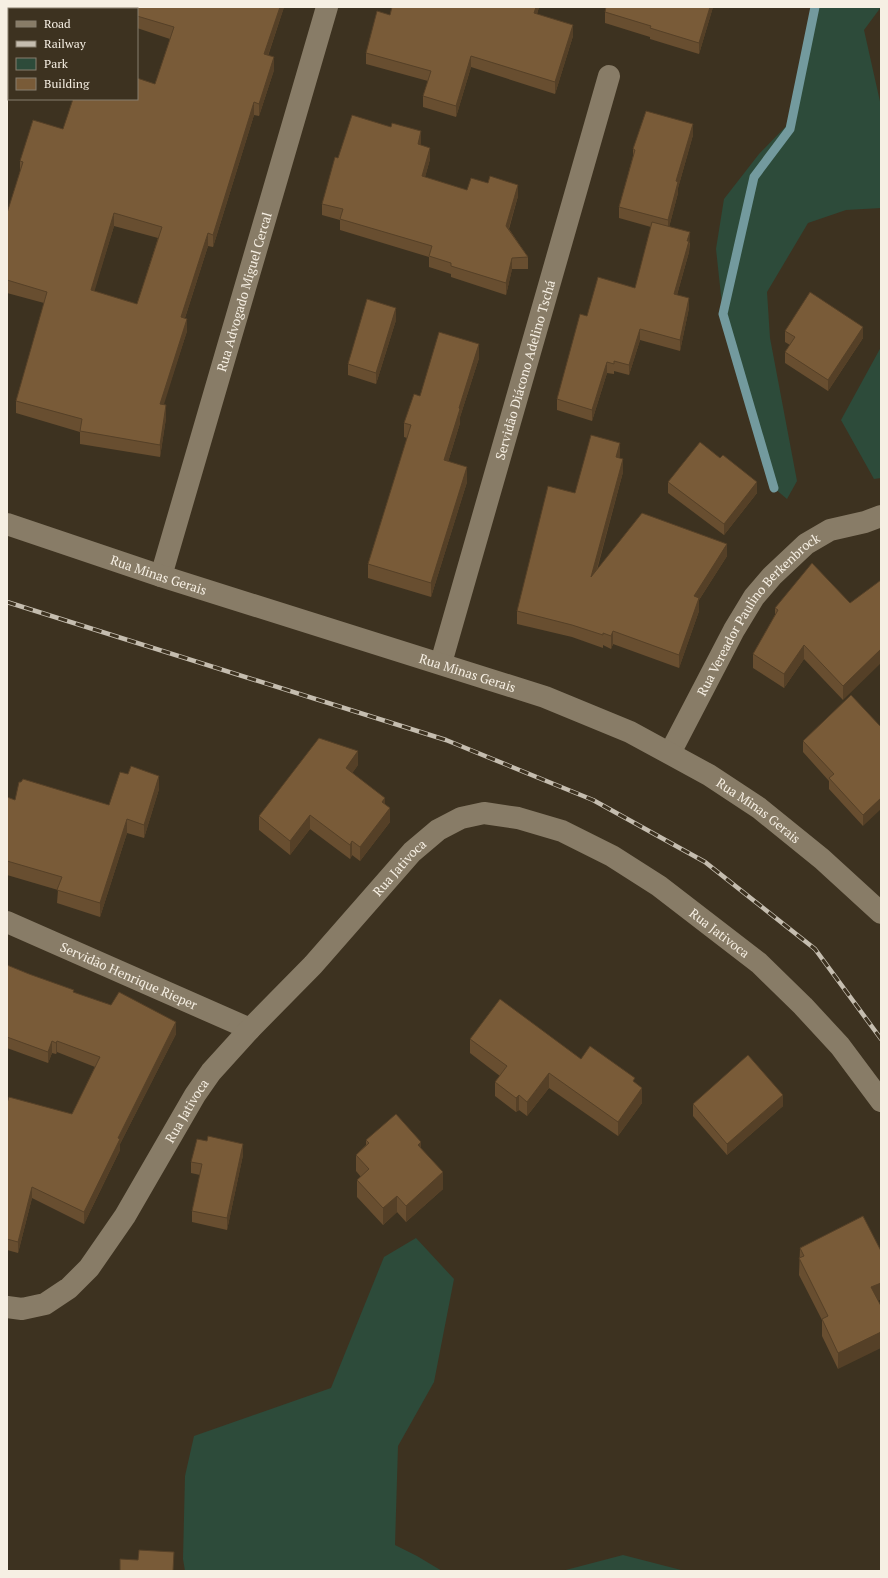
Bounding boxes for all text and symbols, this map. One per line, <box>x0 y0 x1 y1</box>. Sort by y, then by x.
legend <box>8 8 138 100</box>
text: Road <box>44 16 71 31</box>
text: Railway <box>44 36 87 51</box>
text: Park <box>44 56 69 71</box>
text: Building <box>44 76 90 91</box>
street label: Rua Advogado Miguel Cercal <box>212 210 276 374</box>
street label: Servidão Diácono Adelino Tschá <box>491 277 559 462</box>
street label: Rua Vereador Paulino Berkenbrock <box>692 529 823 699</box>
street label: Rua Minas Gerais <box>108 551 209 599</box>
street label: Rua Minas Gerais <box>417 649 518 696</box>
street label: Rua Minas Gerais <box>713 773 805 847</box>
street label: Rua Jativoca <box>369 835 430 900</box>
street label: Rua Jativoca <box>686 904 754 962</box>
street label: Servidão Henrique Rieper <box>57 938 200 1014</box>
street label: Rua Jativoca <box>160 1075 213 1146</box>

